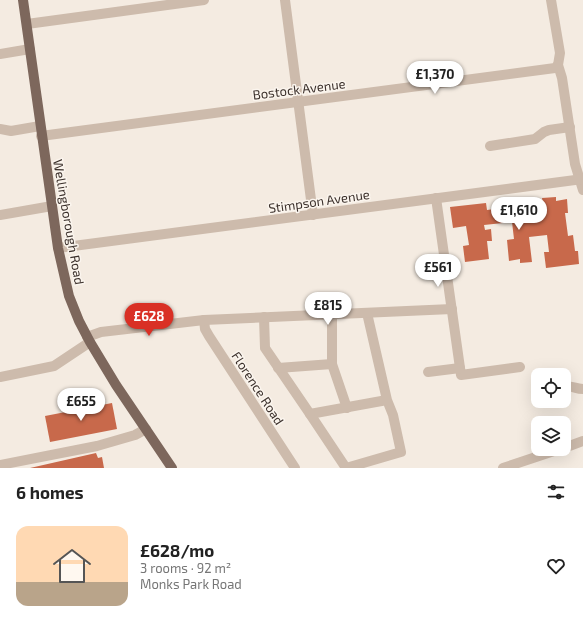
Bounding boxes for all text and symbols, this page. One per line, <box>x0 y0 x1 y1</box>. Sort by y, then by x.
pin: £1,370 <box>402 61 468 95</box>
text: £1,370 <box>416 66 454 82</box>
street label: Bostock Avenue <box>252 75 346 103</box>
street label: Wellingborough Road <box>50 158 88 286</box>
street label: Stimpson Avenue <box>267 186 371 216</box>
pin: £1,610 <box>486 197 552 231</box>
text: £1,610 <box>500 202 538 218</box>
pin: £561 <box>414 254 462 288</box>
text: £561 <box>424 259 452 275</box>
pin: £815 <box>304 292 352 326</box>
text: £815 <box>314 297 342 313</box>
pin: £628 <box>125 303 173 337</box>
text: £628 <box>134 308 164 324</box>
street label: Florence Road <box>228 348 288 428</box>
map controls <box>531 368 571 456</box>
button: locate <box>531 368 571 408</box>
pin: £655 <box>57 388 105 422</box>
text: £655 <box>66 393 96 409</box>
button: layers <box>531 416 571 456</box>
icon: filters <box>545 481 567 503</box>
text: 6 homes <box>16 482 84 502</box>
text: £628/mo <box>140 540 214 560</box>
icon: home <box>48 542 96 590</box>
icon: heart <box>545 555 567 577</box>
text: 3 rooms · 92 m² <box>140 560 231 576</box>
text: Monks Park Road <box>140 576 242 592</box>

